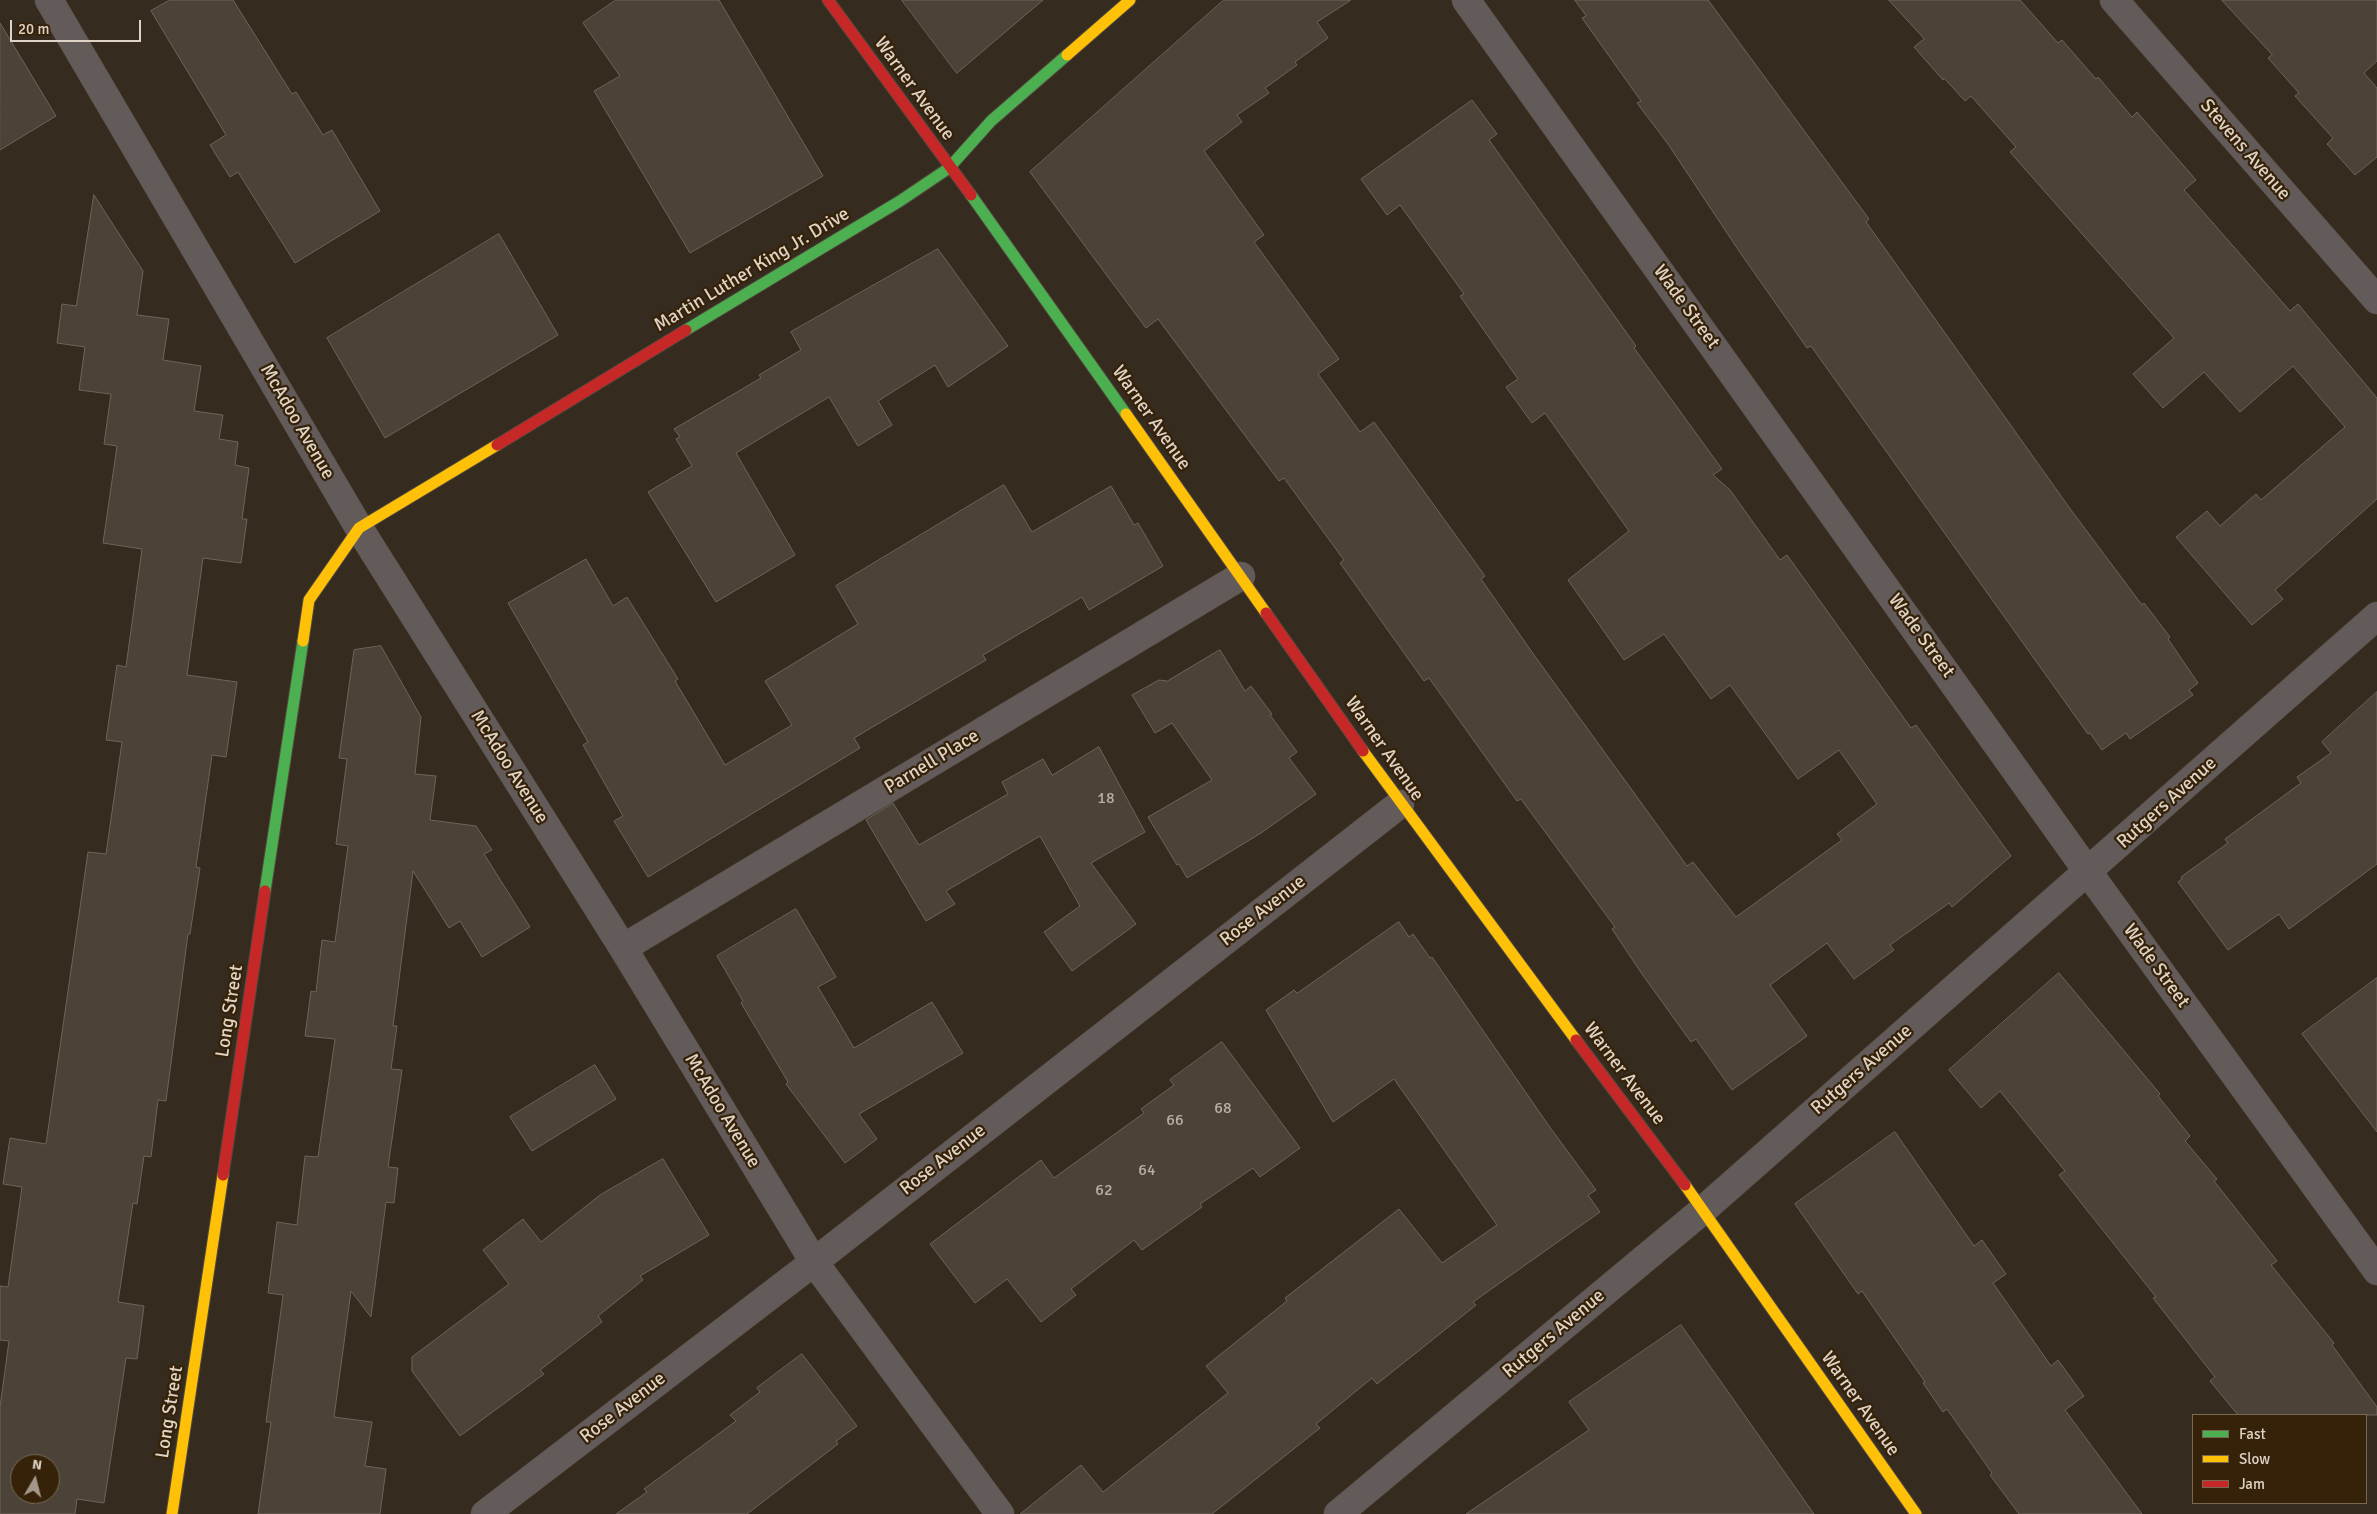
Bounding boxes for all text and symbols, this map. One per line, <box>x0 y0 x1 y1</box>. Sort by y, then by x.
scale bar <box>12 10 144 42</box>
text: 20 m <box>18 20 49 38</box>
street label: Warner Avenue <box>869 33 959 145</box>
street label: Stevens Avenue <box>2195 95 2295 205</box>
street label: Martin Luther King Jr. Drive <box>650 203 854 337</box>
street label: Wade Street <box>1648 261 1724 353</box>
street label: McAdoo Avenue <box>255 360 339 484</box>
street label: Warner Avenue <box>1107 361 1195 475</box>
street label: Wade Street <box>1883 590 1959 682</box>
street label: Warner Avenue <box>1340 692 1428 806</box>
street label: McAdoo Avenue <box>465 706 553 828</box>
street label: Parnell Place <box>881 725 983 799</box>
street label: Rutgers Avenue <box>2112 752 2222 854</box>
house number: 18 <box>1097 789 1115 809</box>
street label: Rose Avenue <box>1216 870 1310 952</box>
street label: Wade Street <box>2118 920 2194 1012</box>
street label: Long Street <box>211 963 249 1059</box>
street label: Warner Avenue <box>1578 1018 1670 1130</box>
street label: Rutgers Avenue <box>1807 1020 1917 1120</box>
street label: McAdoo Avenue <box>679 1050 765 1172</box>
house number: 68 <box>1214 1099 1232 1119</box>
house number: 66 <box>1166 1111 1184 1131</box>
street label: Rose Avenue <box>896 1119 990 1201</box>
house number: 64 <box>1138 1161 1156 1181</box>
house number: 62 <box>1095 1181 1113 1201</box>
street label: Rutgers Avenue <box>1498 1285 1610 1383</box>
street label: Warner Avenue <box>1816 1347 1904 1461</box>
street label: Long Street <box>151 1364 189 1460</box>
street label: Rose Avenue <box>576 1367 670 1449</box>
legend <box>2192 1414 2367 1504</box>
text: Fast <box>2239 1425 2266 1443</box>
text: Slow <box>2239 1450 2270 1468</box>
north arrow <box>10 1454 60 1504</box>
text: N <box>31 1456 43 1474</box>
text: Jam <box>2239 1475 2265 1493</box>

